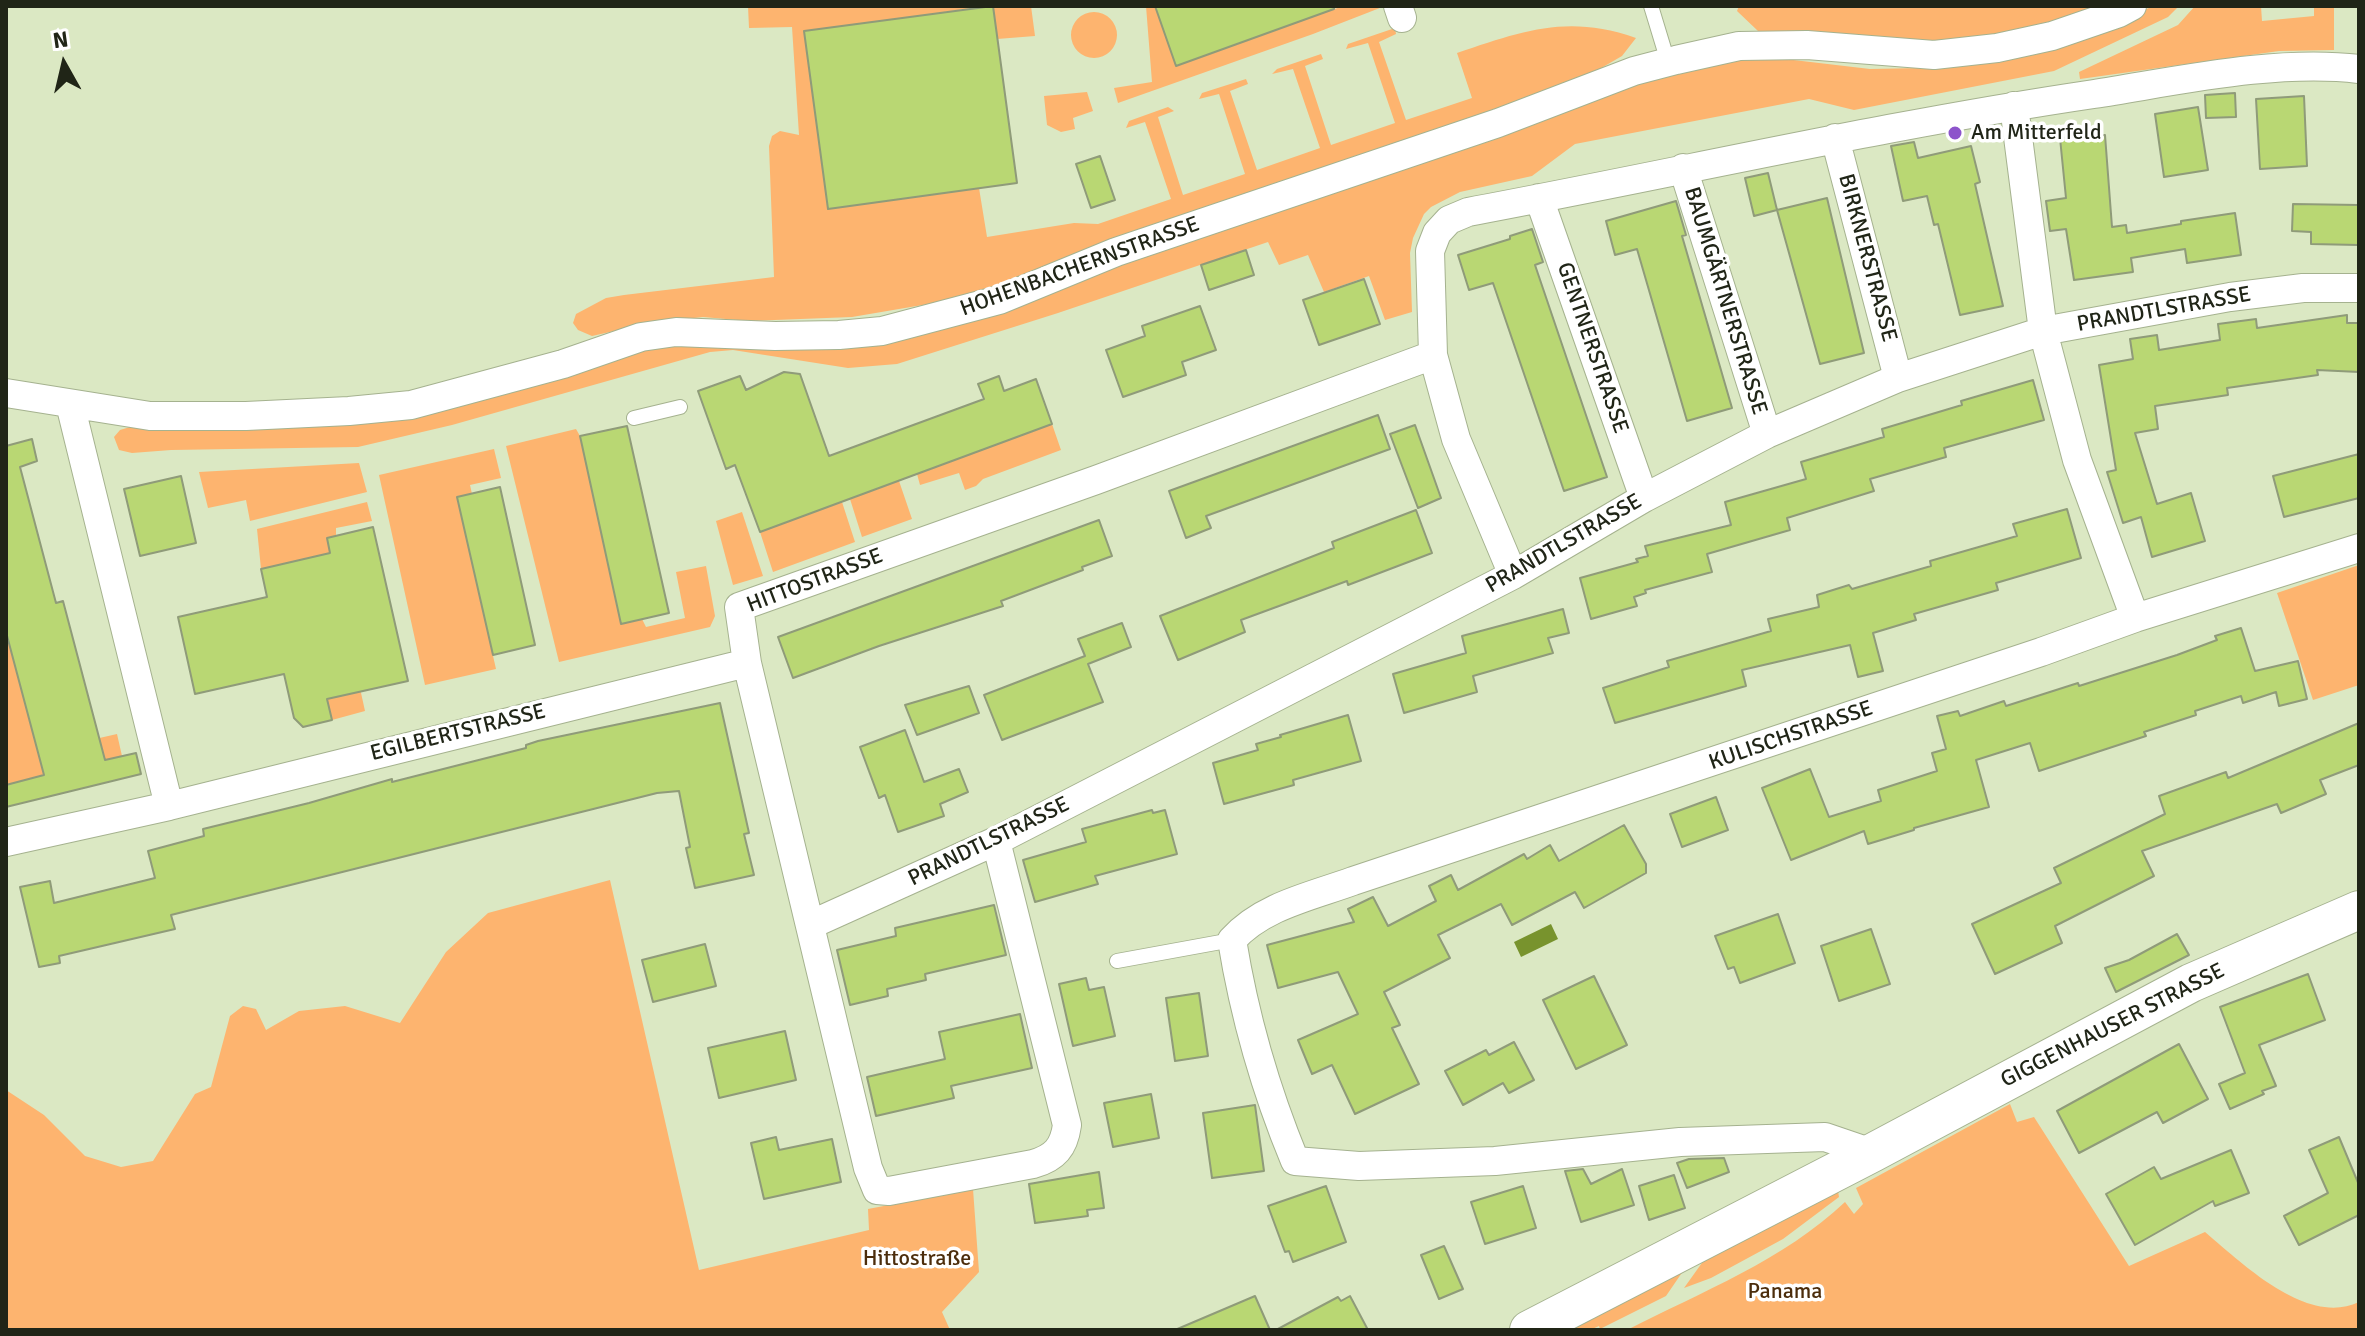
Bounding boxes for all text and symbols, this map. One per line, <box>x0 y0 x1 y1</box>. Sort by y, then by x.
north arrow <box>24 24 104 104</box>
text: N <box>51 25 70 54</box>
place label: Am Mitterfeld <box>1971 120 2102 146</box>
marker: Am Mitterfeld <box>1946 124 1964 142</box>
street label: BIRKNERSTRASSE <box>1832 171 1902 345</box>
street label: BAUMGÄRTNERSTRASSE <box>1678 184 1772 418</box>
street label: HOHENBACHERNSTRASSE <box>957 211 1203 323</box>
street label: GENTNERSTRASSE <box>1550 259 1634 437</box>
street label: PRANDTLSTRASSE <box>2075 282 2253 338</box>
street label: PRANDTLSTRASSE <box>1481 489 1647 599</box>
street label: HITTOSTRASSE <box>743 543 887 619</box>
street label: KULISCHSTRASSE <box>1706 696 1876 776</box>
street label: EGILBERTSTRASSE <box>368 698 548 768</box>
street label: PRANDTLSTRASSE <box>904 792 1074 892</box>
street label: GIGGENHAUSER STRASSE <box>1997 958 2229 1094</box>
park label: Hittostraße <box>863 1246 971 1272</box>
park label: Panama <box>1748 1279 1822 1305</box>

